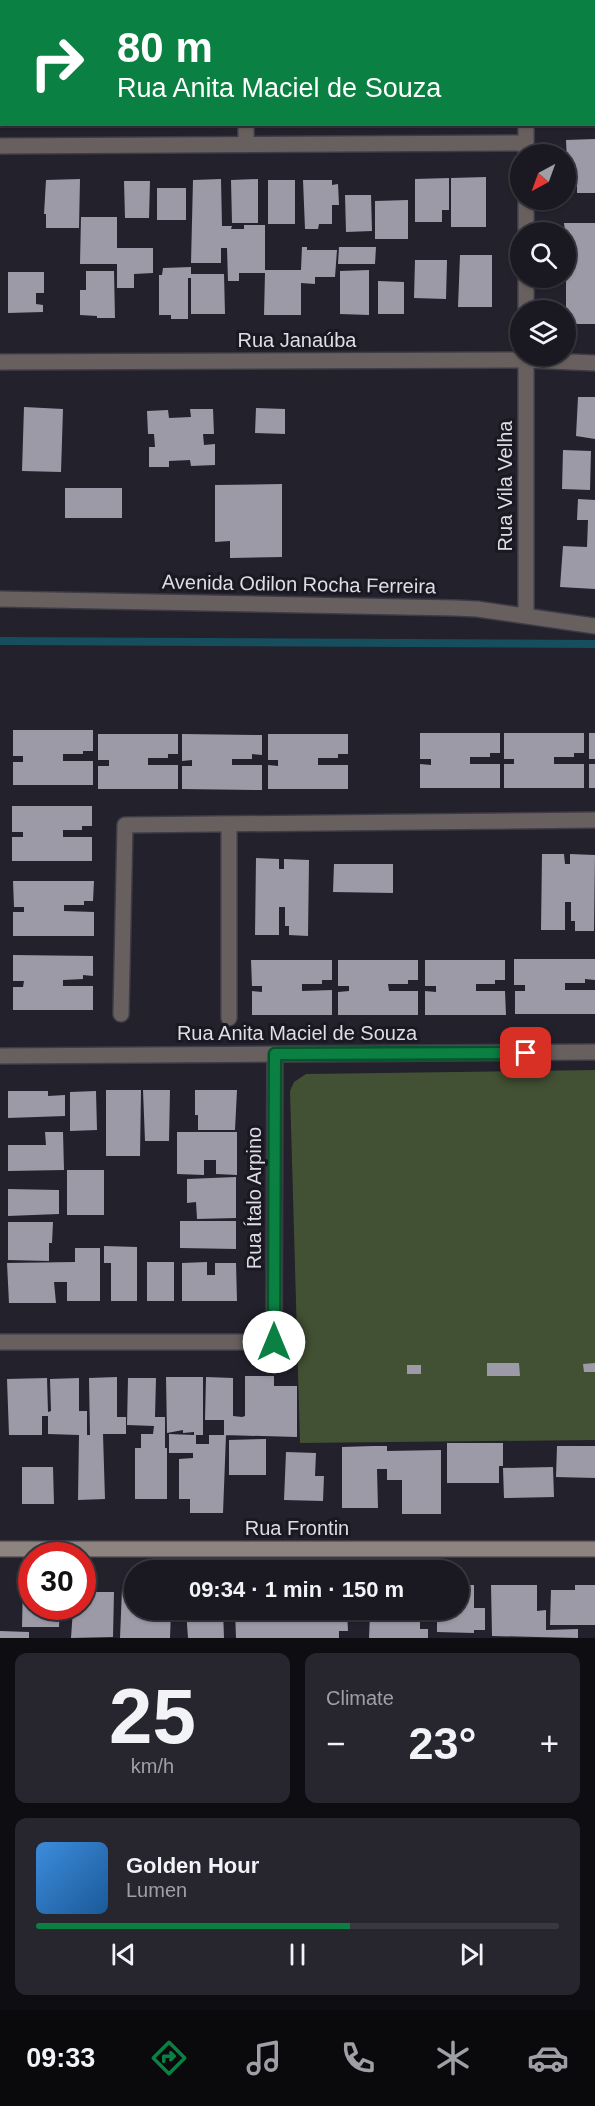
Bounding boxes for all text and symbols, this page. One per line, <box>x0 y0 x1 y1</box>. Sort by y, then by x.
icon: right <box>18 24 96 102</box>
text: 80 m <box>117 24 213 71</box>
text: Rua Anita Maciel de Souza <box>117 73 441 103</box>
north arrow <box>510 144 576 210</box>
map controls <box>510 144 576 366</box>
button: search <box>510 222 576 288</box>
button: layers <box>510 300 576 366</box>
street label: Rua Janaúba <box>238 329 357 351</box>
street label: Rua Vila Velha <box>494 420 516 551</box>
street label: Avenida Odilon Rocha Ferreira <box>162 571 437 597</box>
street label: Rua Anita Maciel de Souza <box>177 1022 418 1044</box>
pin <box>500 1027 551 1078</box>
icon: arrive <box>509 1036 542 1069</box>
street label: Rua Ítalo Arpino <box>243 1127 265 1269</box>
position arrow <box>242 1310 306 1374</box>
street label: Rua Frontin <box>245 1517 349 1539</box>
speed limit sign: 30 <box>18 1542 96 1620</box>
text: 09:34 · 1 min · 150 m <box>189 1577 404 1602</box>
text: 25 <box>109 1672 196 1760</box>
text: Climate <box>326 1687 394 1709</box>
text: 23° <box>408 1718 477 1769</box>
text: − <box>326 1725 345 1762</box>
text: + <box>540 1725 559 1762</box>
text: km/h <box>131 1755 174 1777</box>
text: Golden Hour <box>126 1853 259 1878</box>
text: Lumen <box>126 1879 187 1901</box>
icon: previous <box>107 1938 140 1971</box>
icon: pause <box>281 1938 314 1971</box>
icon: next <box>455 1938 488 1971</box>
icon: directions <box>148 2037 190 2079</box>
icon: music <box>243 2037 285 2079</box>
icon: phone <box>337 2037 379 2079</box>
icon: climate <box>432 2037 474 2079</box>
icon: car <box>527 2037 569 2079</box>
text: 09:33 <box>26 2043 95 2073</box>

